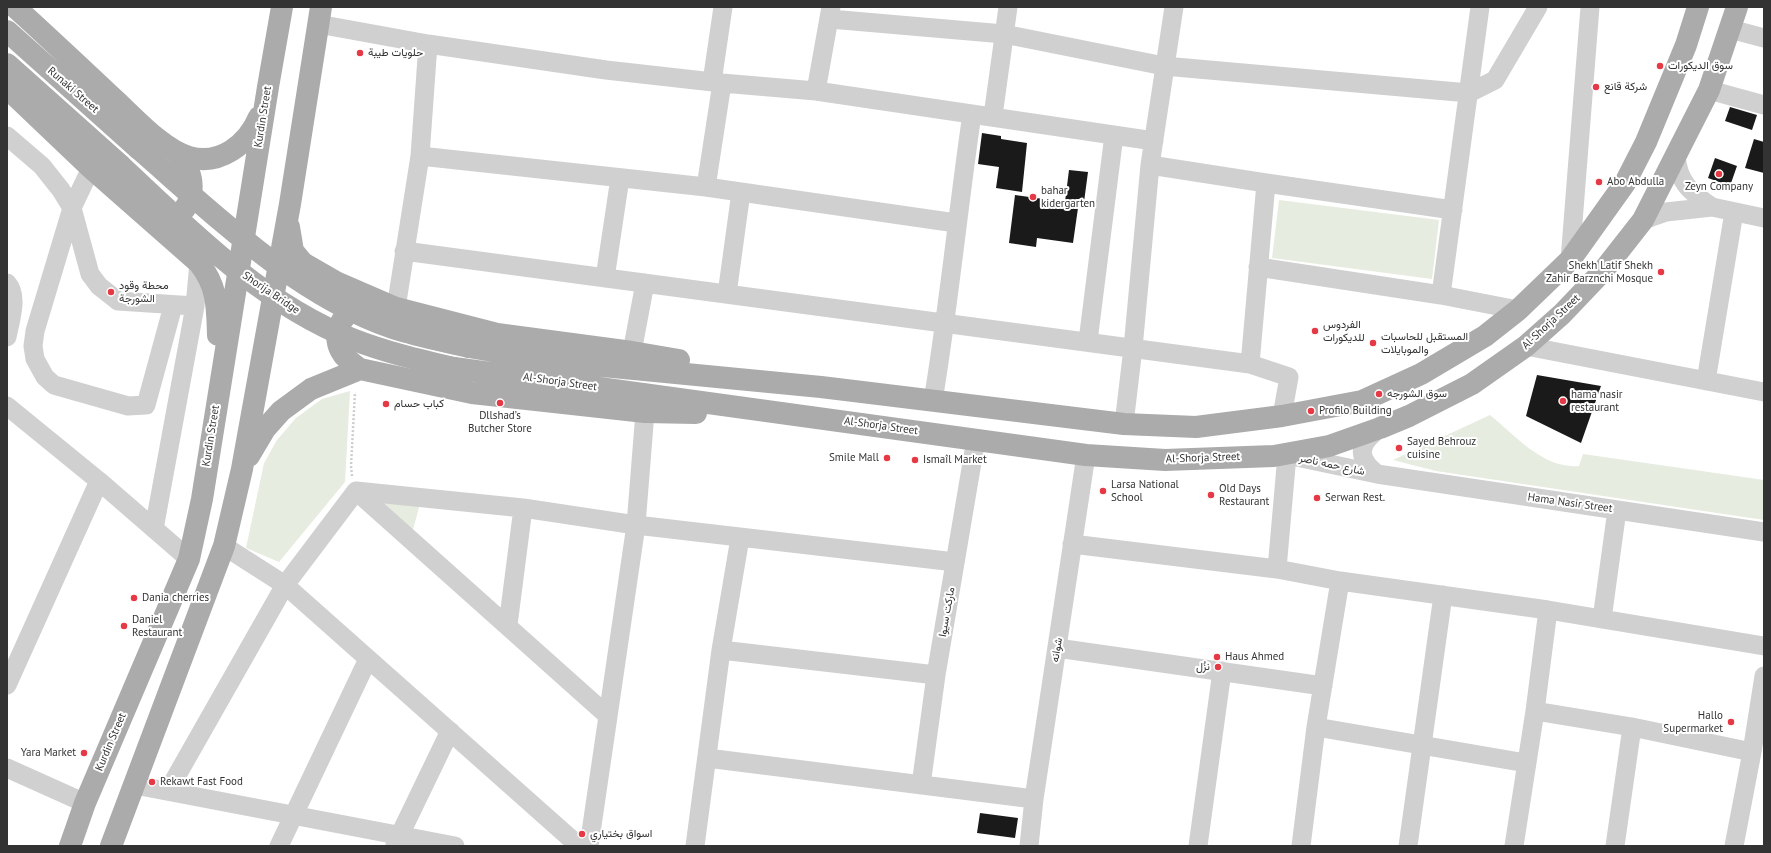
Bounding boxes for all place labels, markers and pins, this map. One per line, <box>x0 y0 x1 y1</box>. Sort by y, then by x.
place label: حلويات طيبة <box>368 46 423 60</box>
marker: حلويات طيبة <box>355 48 365 58</box>
place label: سوق الديكورات <box>1668 59 1733 73</box>
marker: سوق الديكورات <box>1655 61 1665 71</box>
place label: شركة قانع <box>1604 80 1647 94</box>
marker: شركة قانع <box>1591 82 1601 92</box>
marker: Zeyn Company <box>1714 169 1724 179</box>
place label: Abo Abdulla <box>1607 175 1664 189</box>
marker: Abo Abdulla <box>1594 177 1604 187</box>
place label: Zeyn Company <box>1685 180 1753 194</box>
place label: bahar kidergarten <box>1041 184 1095 210</box>
marker: bahar kidergarten <box>1028 192 1038 202</box>
place label: Shekh Latif Shekh Zahir Barznchi Mosque <box>1546 259 1653 285</box>
marker: Shekh Latif Shekh Zahir Barznchi Mosque <box>1656 267 1666 277</box>
place label: محطة وقود الشورجة <box>119 279 168 305</box>
marker: محطة وقود الشورجة <box>106 287 116 297</box>
place label: الفردوس للديكورات <box>1323 318 1365 344</box>
marker: الفردوس للديكورات <box>1310 326 1320 336</box>
place label: المستقبل للحاسبات والموبايلات <box>1381 330 1468 356</box>
marker: المستقبل للحاسبات والموبايلات <box>1368 338 1378 348</box>
place label: سوق الشورجه <box>1387 387 1447 401</box>
place label: hama nasir restaurant <box>1571 388 1623 414</box>
marker: سوق الشورجه <box>1374 389 1384 399</box>
marker: hama nasir restaurant <box>1558 396 1568 406</box>
place label: كباب حسام <box>394 397 444 411</box>
marker: Dllshad’s Butcher Store <box>495 398 505 408</box>
marker: كباب حسام <box>381 399 391 409</box>
place label: Profilo Building <box>1319 404 1392 418</box>
marker: Profilo Building <box>1306 406 1316 416</box>
place label: Dllshad’s Butcher Store <box>468 409 532 435</box>
place label: Sayed Behrouz cuisine <box>1407 435 1476 461</box>
marker: Sayed Behrouz cuisine <box>1394 443 1404 453</box>
place label: Smile Mall <box>829 451 879 465</box>
marker: Smile Mall <box>882 453 892 463</box>
place label: Ismaîl Market <box>923 453 987 467</box>
marker: Ismaîl Market <box>910 455 920 465</box>
place label: Larsa National School <box>1111 478 1179 504</box>
place label: Old Days Restaurant <box>1219 482 1269 508</box>
marker: Larsa National School <box>1098 486 1108 496</box>
marker: Old Days Restaurant <box>1206 490 1216 500</box>
place label: Serwan Rest. <box>1325 491 1385 505</box>
marker: Serwan Rest. <box>1312 493 1322 503</box>
place label: Dania cherries <box>142 591 209 605</box>
marker: Dania cherries <box>129 593 139 603</box>
place label: Daniel Restaurant <box>132 613 182 639</box>
marker: Daniel Restaurant <box>119 621 129 631</box>
place label: Haus Ahmed <box>1225 650 1284 664</box>
marker: Haus Ahmed <box>1212 652 1222 662</box>
place label: نزُل <box>1196 660 1210 674</box>
marker: نزُل <box>1213 662 1223 672</box>
place label: Hallo Supermarket <box>1663 709 1723 735</box>
marker: Hallo Supermarket <box>1726 717 1736 727</box>
place label: Yara Market <box>21 746 76 760</box>
marker: Yara Market <box>79 748 89 758</box>
place label: Rekawt Fast Food <box>160 775 243 789</box>
marker: Rekawt Fast Food <box>147 777 157 787</box>
place label: اسواق بختياري <box>590 827 652 841</box>
marker: اسواق بختياري <box>577 829 587 839</box>

